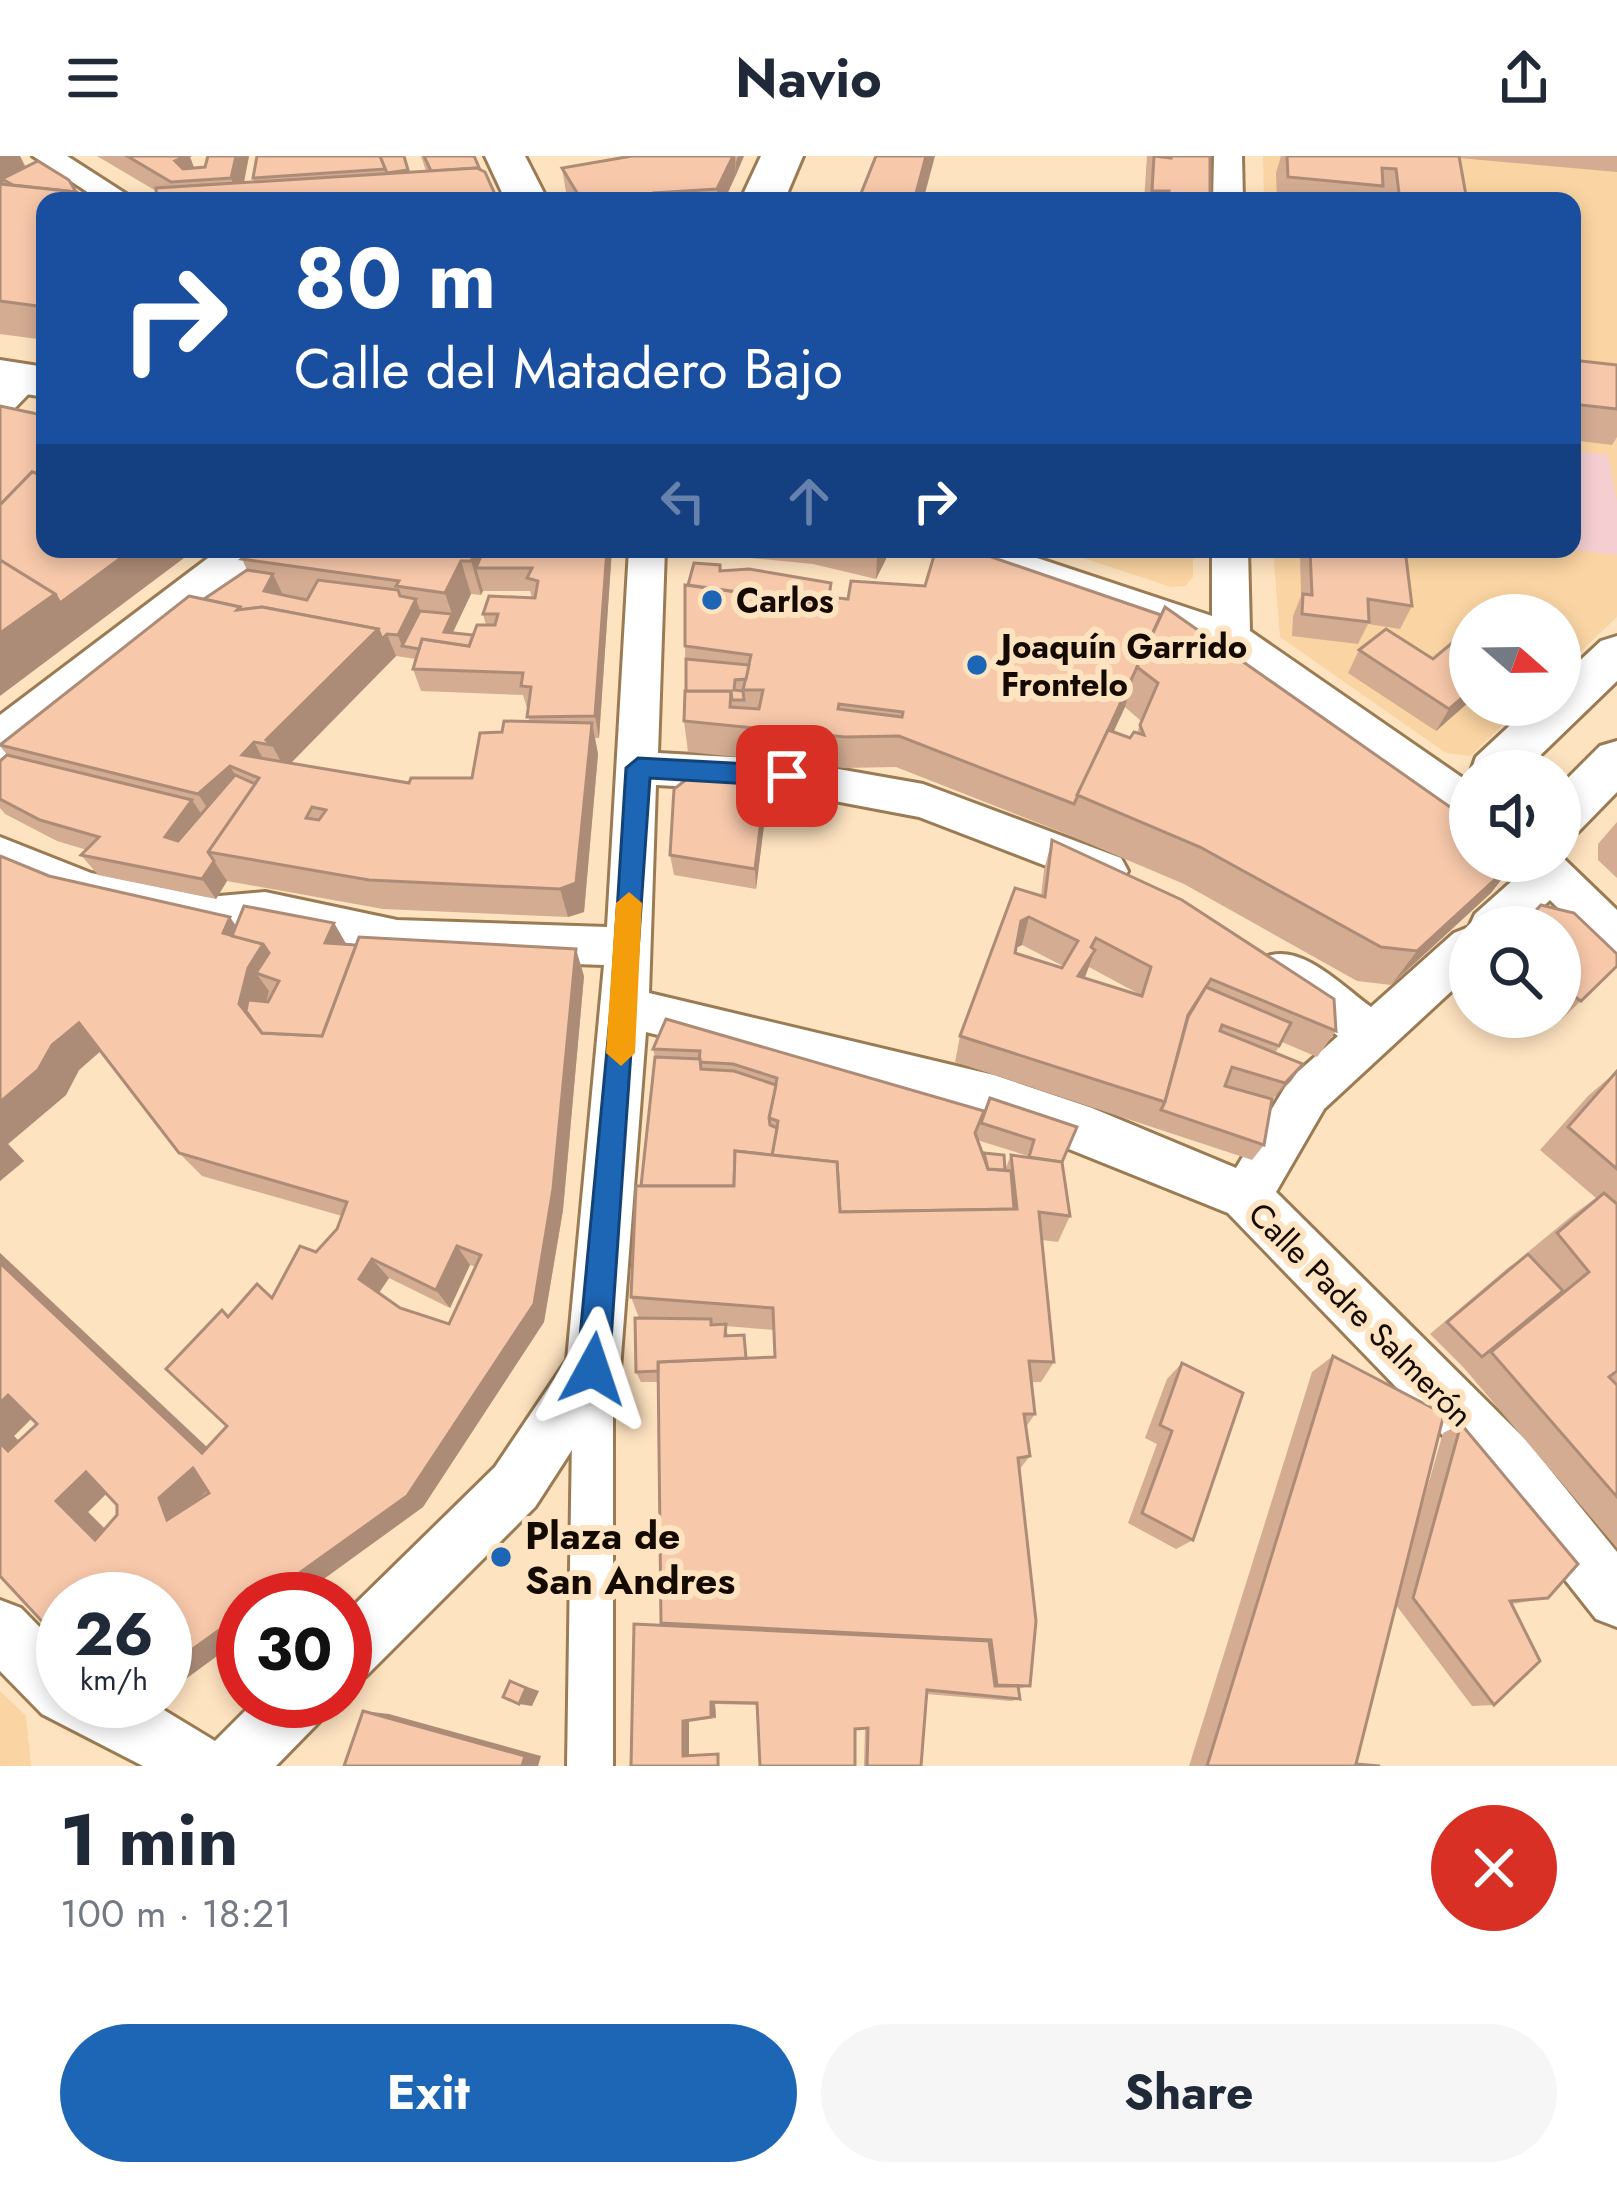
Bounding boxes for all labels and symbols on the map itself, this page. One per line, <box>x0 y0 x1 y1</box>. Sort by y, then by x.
place label: Carlos <box>736 577 834 624</box>
marker: Carlos <box>699 587 725 613</box>
north arrow <box>1449 594 1581 726</box>
place label: Joaquín Garrido Frontelo <box>995 623 1247 708</box>
marker: Joaquín Garrido Frontelo <box>964 652 990 678</box>
pin <box>736 725 838 827</box>
street label: Calle Padre Salmerón <box>1238 1191 1484 1437</box>
position arrow <box>530 1306 656 1432</box>
place label: Plaza de San Andres <box>525 1507 735 1609</box>
marker: Plaza de San Andres <box>488 1544 514 1570</box>
speed limit sign: 30 <box>216 1572 372 1728</box>

